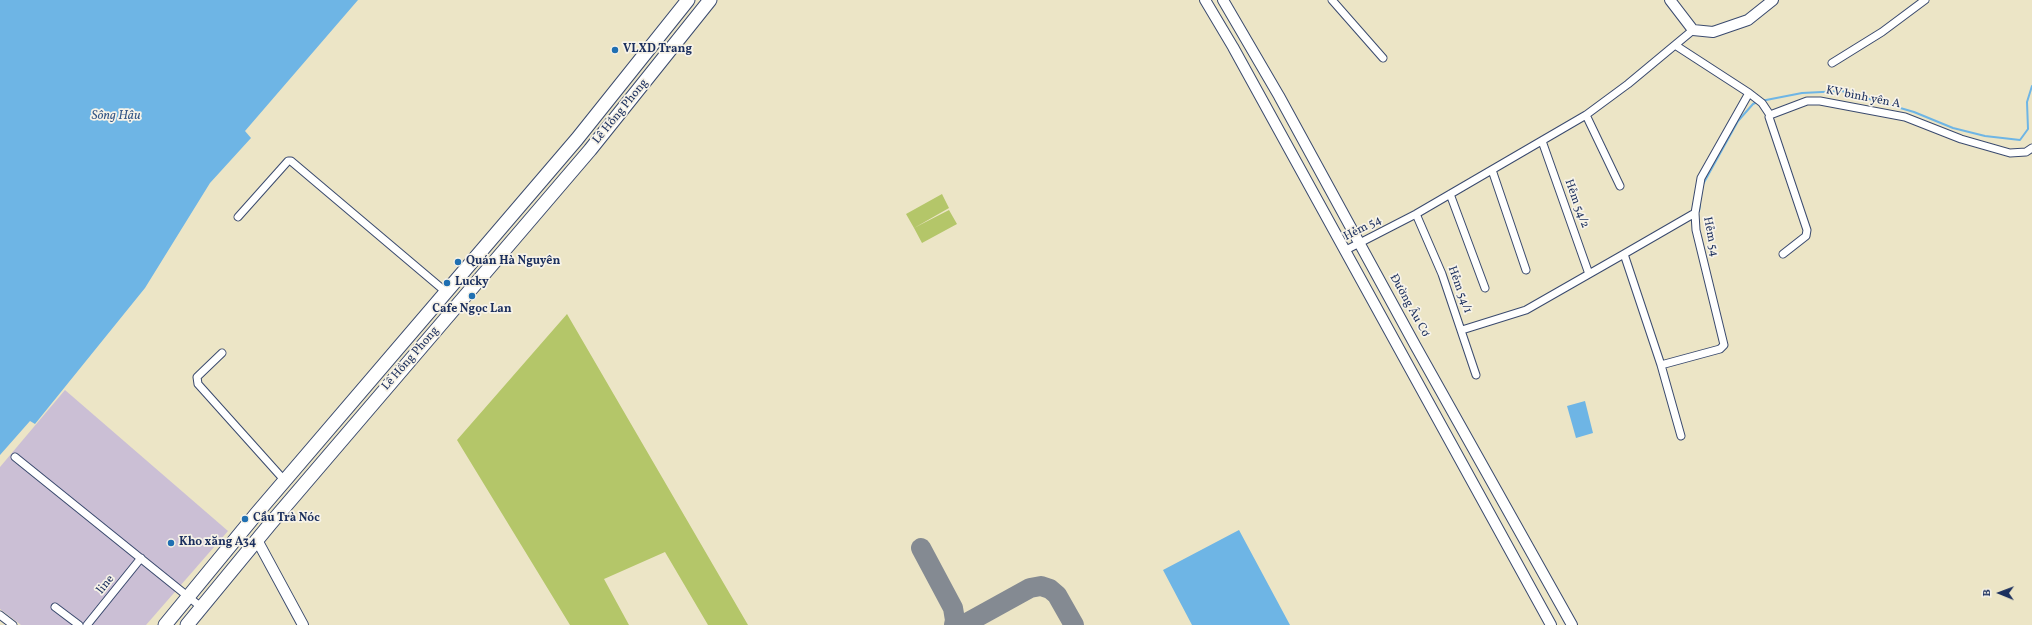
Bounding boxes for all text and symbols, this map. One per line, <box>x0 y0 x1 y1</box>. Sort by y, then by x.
place label: VLXD Trang <box>623 43 692 57</box>
marker: VLXD Trang <box>610 45 620 55</box>
street label: Lê Hồng Phong <box>590 76 652 148</box>
street label: KV bình yên A <box>1825 84 1901 112</box>
water label: Sông Hậu <box>91 109 141 125</box>
street label: Hẻm 54/2 <box>1561 178 1591 230</box>
street label: Hẻm 54 <box>1342 213 1384 245</box>
street label: Hẻm 54 <box>1699 216 1721 258</box>
place label: Quán Hà Nguyên <box>466 255 560 269</box>
marker: Quán Hà Nguyên <box>453 257 463 267</box>
street label: Hẻm 54/1 <box>1444 264 1474 316</box>
street label: Đường Âu Cơ <box>1386 272 1432 340</box>
place label: Lucky <box>455 276 489 290</box>
marker: Lucky <box>442 278 452 288</box>
marker: Cafe Ngọc Lan <box>467 291 477 301</box>
place label: Cafe Ngọc Lan <box>432 303 512 317</box>
street label: Lê Hồng Phong <box>379 324 443 394</box>
place label: Cầu Trà Nóc <box>253 512 320 526</box>
marker: Cầu Trà Nóc <box>240 514 250 524</box>
place label: Kho xăng A34 <box>179 536 256 550</box>
marker: Kho xăng A34 <box>166 538 176 548</box>
street label: line <box>94 573 118 597</box>
north arrow <box>1980 573 2020 613</box>
text: B <box>1980 589 1995 597</box>

